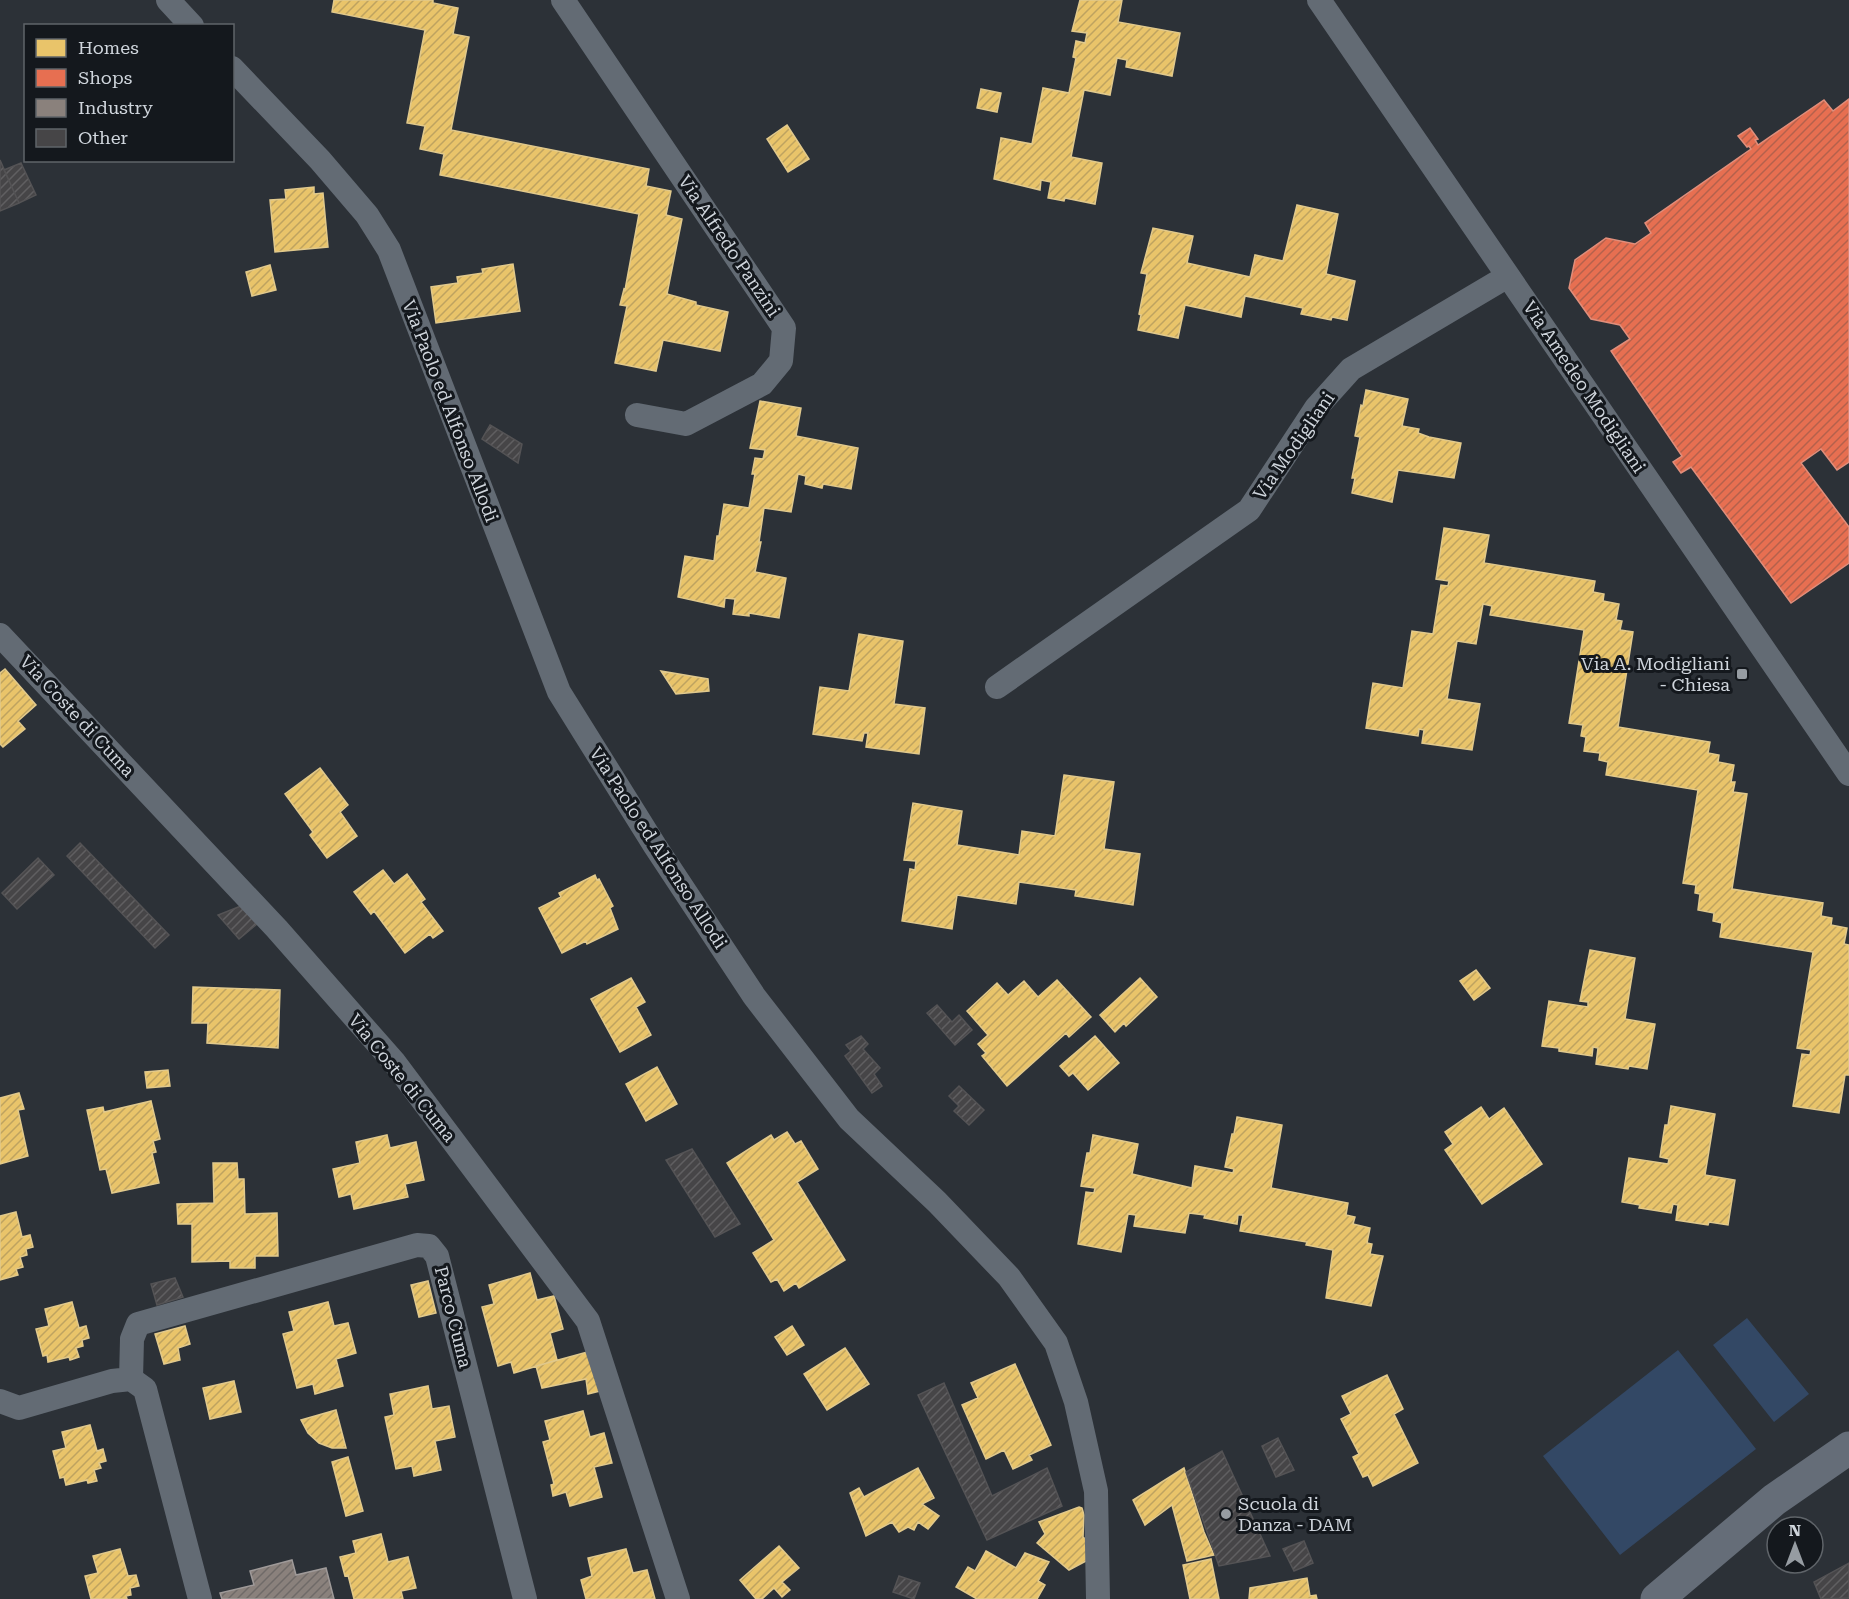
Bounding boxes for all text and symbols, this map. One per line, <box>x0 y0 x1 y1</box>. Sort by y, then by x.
legend <box>24 24 234 162</box>
text: Homes <box>78 37 139 58</box>
text: Shops <box>78 67 132 88</box>
text: Industry <box>78 97 153 118</box>
text: Other <box>78 127 128 148</box>
street label: Via Alfredo Panzini <box>674 171 785 321</box>
street label: Via Paolo ed Alfonso Allodi <box>398 297 503 525</box>
street label: Via Amedeo Modigliani <box>1519 297 1650 477</box>
street label: Via Modigliani <box>1249 388 1339 504</box>
street label: Via Coste di Cuma <box>16 651 139 781</box>
place label: Via A. Modigliani - Chiesa <box>1581 653 1730 695</box>
marker: Via A. Modigliani - Chiesa <box>1735 667 1749 681</box>
street label: Via Paolo ed Alfonso Allodi <box>585 743 732 953</box>
street label: Via Coste di Cuma <box>344 1010 461 1146</box>
street label: Parco Cuma <box>431 1264 476 1370</box>
place label: Scuola di Danza - DAM <box>1238 1493 1352 1535</box>
marker: Scuola di Danza - DAM <box>1219 1507 1233 1521</box>
north arrow <box>1765 1515 1825 1575</box>
text: N <box>1789 1521 1801 1540</box>

